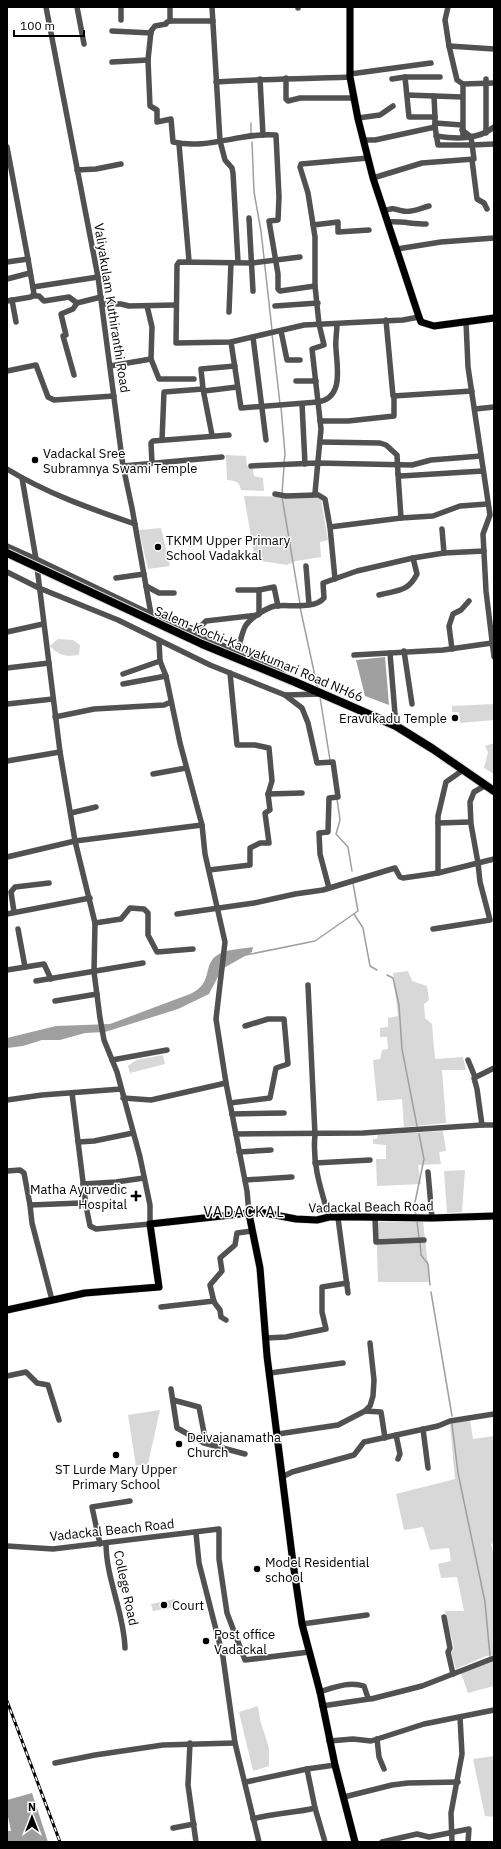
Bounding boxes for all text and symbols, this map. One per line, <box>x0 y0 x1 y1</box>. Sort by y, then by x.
scale bar <box>14 12 84 38</box>
text: 100 m <box>20 18 55 33</box>
street label: Valiyakulam Kuthiranthi Road <box>90 222 134 394</box>
place label: Vadackal Sree Subramnya Swami Temple <box>43 445 197 477</box>
marker: Vadackal Sree Subramnya Swami Temple <box>30 455 40 465</box>
place label: TKMM Upper Primary School Vadakkal <box>166 532 291 564</box>
marker: TKMM Upper Primary School Vadakkal <box>153 542 163 552</box>
street label: Salem-Kochi-Kanyakumari Road NH66 <box>152 602 366 706</box>
place label: Eravukadu Temple <box>339 710 447 727</box>
marker: Eravukadu Temple <box>450 713 460 723</box>
place label: Matha Ayurvedic Hospital <box>30 1181 127 1213</box>
marker: Matha Ayurvedic Hospital <box>130 1190 142 1202</box>
street label: Vadackal Beach Road <box>308 1197 434 1217</box>
district label: VADACKAL <box>203 1202 285 1221</box>
place label: Deivajanamatha Church <box>187 1429 281 1461</box>
marker: Deivajanamatha Church <box>174 1439 184 1449</box>
marker: ST Lurde Mary Upper Primary School <box>111 1450 121 1460</box>
place label: ST Lurde Mary Upper Primary School <box>55 1461 177 1493</box>
street label: Vadackal Beach Road <box>49 1515 175 1545</box>
street label: College Road <box>110 1549 142 1627</box>
place label: Model Residential school <box>265 1554 370 1586</box>
marker: Model Residential school <box>252 1564 262 1574</box>
place label: Court <box>172 1597 204 1614</box>
marker: Court <box>159 1600 169 1610</box>
place label: Post office Vadackal <box>214 1626 275 1658</box>
marker: Post office Vadackal <box>201 1636 211 1646</box>
north arrow <box>12 1797 52 1837</box>
text: N <box>28 1800 36 1814</box>

